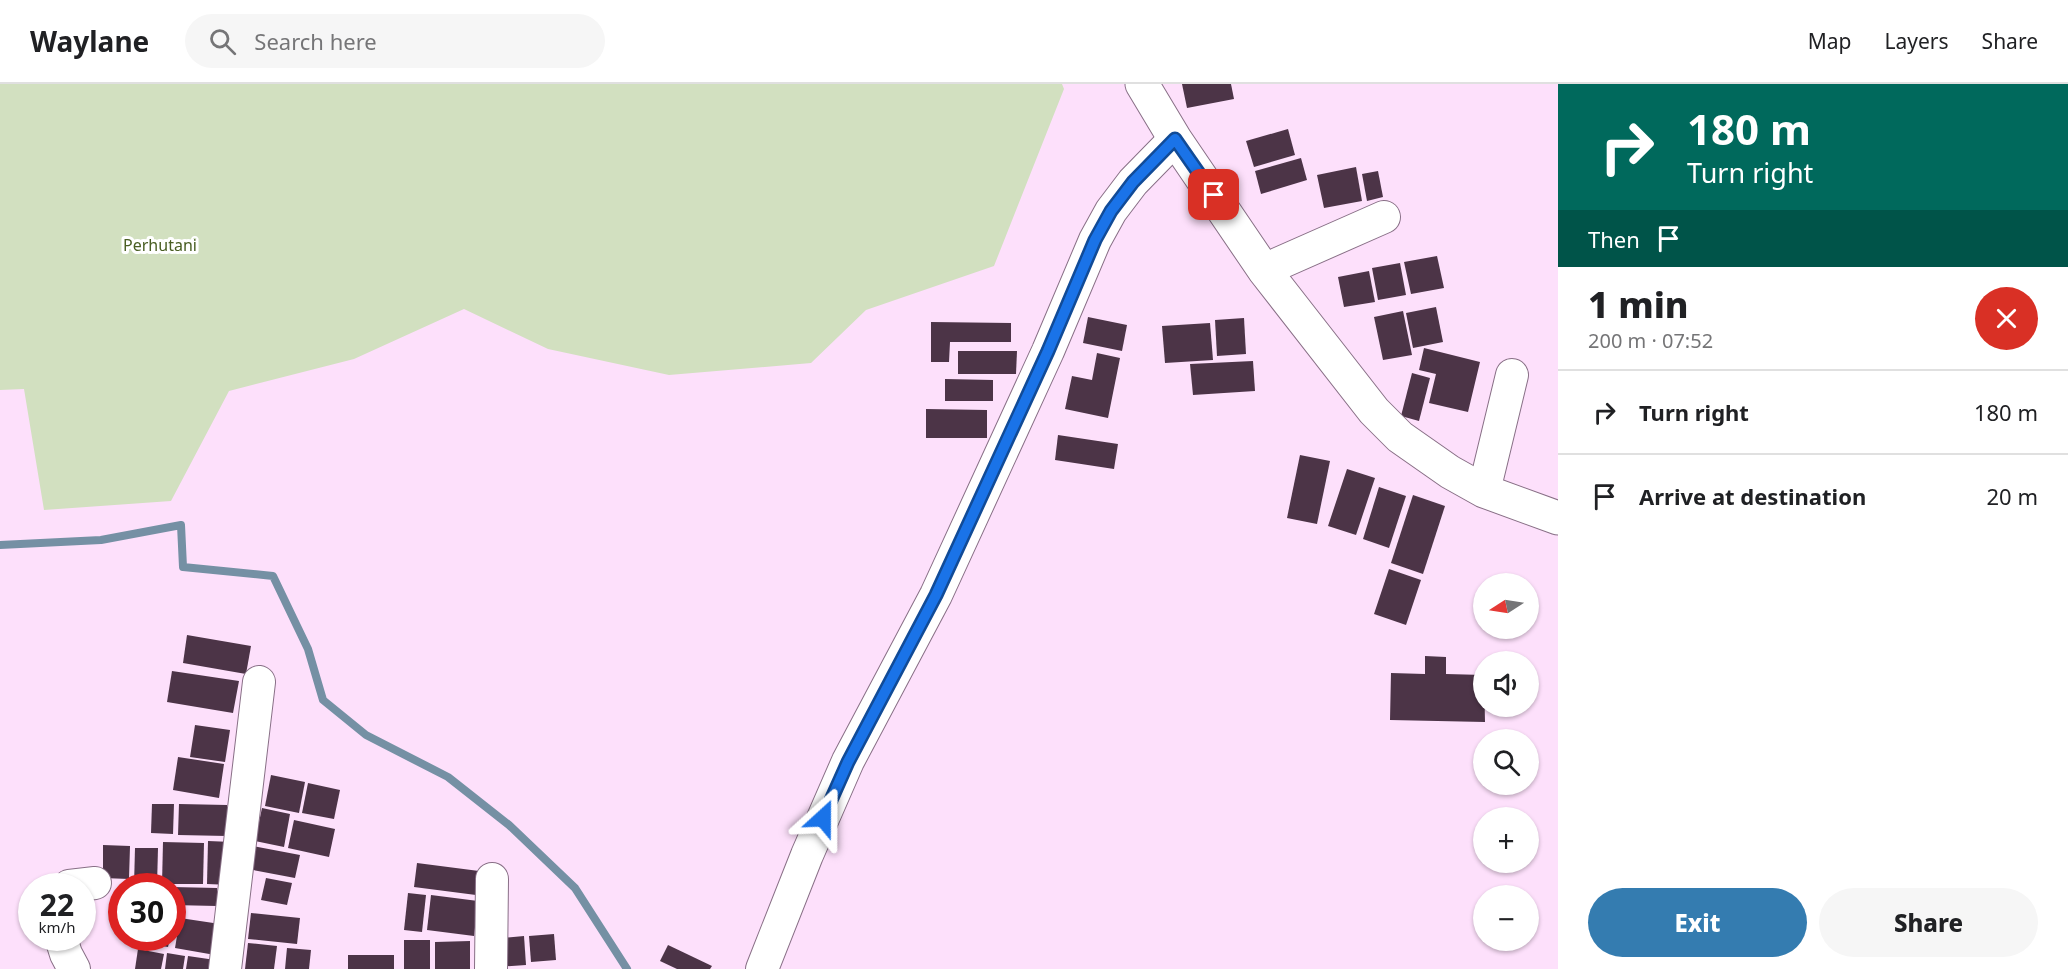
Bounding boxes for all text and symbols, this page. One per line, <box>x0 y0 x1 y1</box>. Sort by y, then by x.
search box <box>185 14 605 68</box>
text: Waylane <box>30 22 149 60</box>
icon: search <box>206 25 239 58</box>
text: Search here <box>254 26 377 56</box>
text: Map <box>1808 27 1852 55</box>
text: Layers <box>1885 27 1949 55</box>
text: Share <box>1982 27 2038 55</box>
text: 180 m <box>1687 100 1811 157</box>
icon: right <box>1588 108 1666 186</box>
text: Turn right <box>1687 154 1813 191</box>
pin <box>1188 169 1239 220</box>
icon: arrive <box>1197 178 1230 211</box>
icon: arrive <box>1652 222 1685 255</box>
text: Then <box>1588 224 1640 254</box>
park label: Perhutani <box>123 234 197 256</box>
text: 1 min <box>1588 280 1689 329</box>
button: close <box>1975 287 2038 350</box>
text: 200 m · 07:52 <box>1588 327 1713 354</box>
icon: right <box>1588 396 1621 429</box>
text: Turn right <box>1639 397 1749 427</box>
text: 180 m <box>1974 397 2038 427</box>
icon: arrive <box>1588 480 1621 513</box>
text: Arrive at destination <box>1639 481 1866 511</box>
text: 20 m <box>1987 481 2038 511</box>
north arrow <box>1473 573 1539 639</box>
map controls <box>1473 573 1539 951</box>
button: sound <box>1473 651 1539 717</box>
button: search <box>1473 729 1539 795</box>
position arrow <box>791 786 855 850</box>
button: + <box>1473 807 1539 873</box>
speed limit sign: 30 <box>108 873 186 951</box>
text: 22 <box>40 884 74 925</box>
button: − <box>1473 885 1539 951</box>
button: Exit <box>1588 888 1807 957</box>
button: Share <box>1819 888 2038 957</box>
text: km/h <box>39 917 75 937</box>

